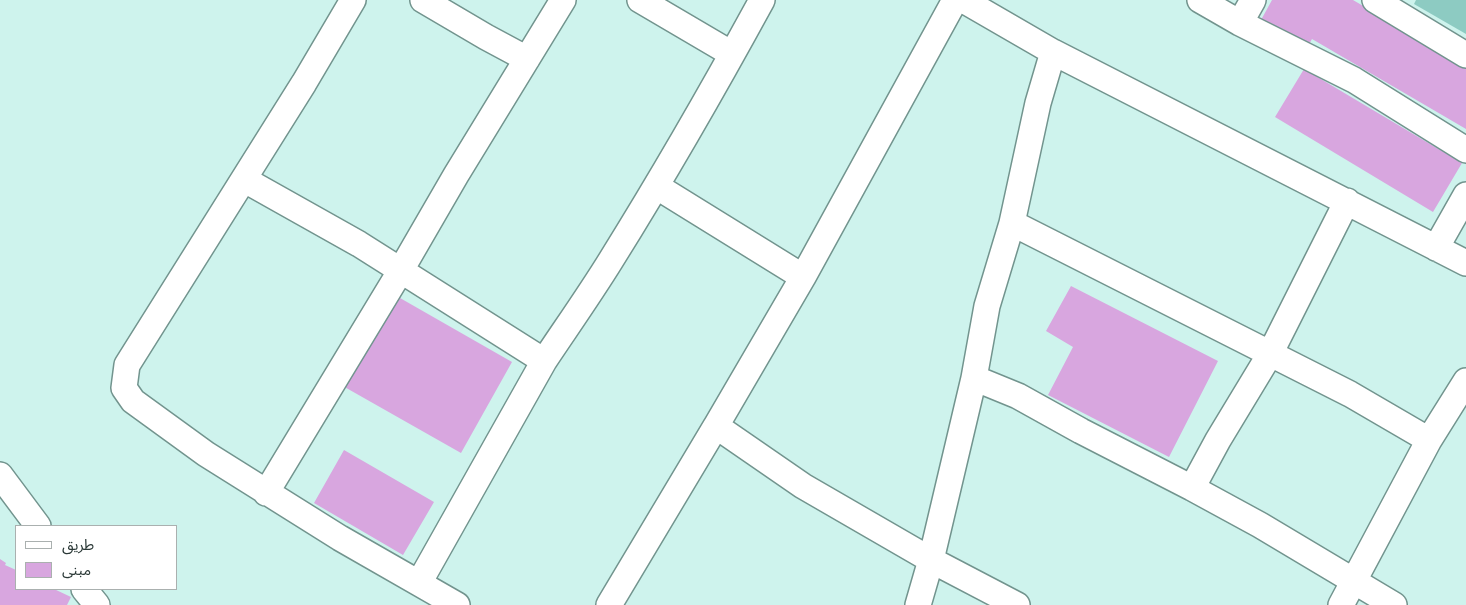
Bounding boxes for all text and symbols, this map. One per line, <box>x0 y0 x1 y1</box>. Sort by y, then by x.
legend <box>15 525 178 590</box>
text: طريق <box>62 536 94 555</box>
text: مبنى <box>62 561 91 580</box>

